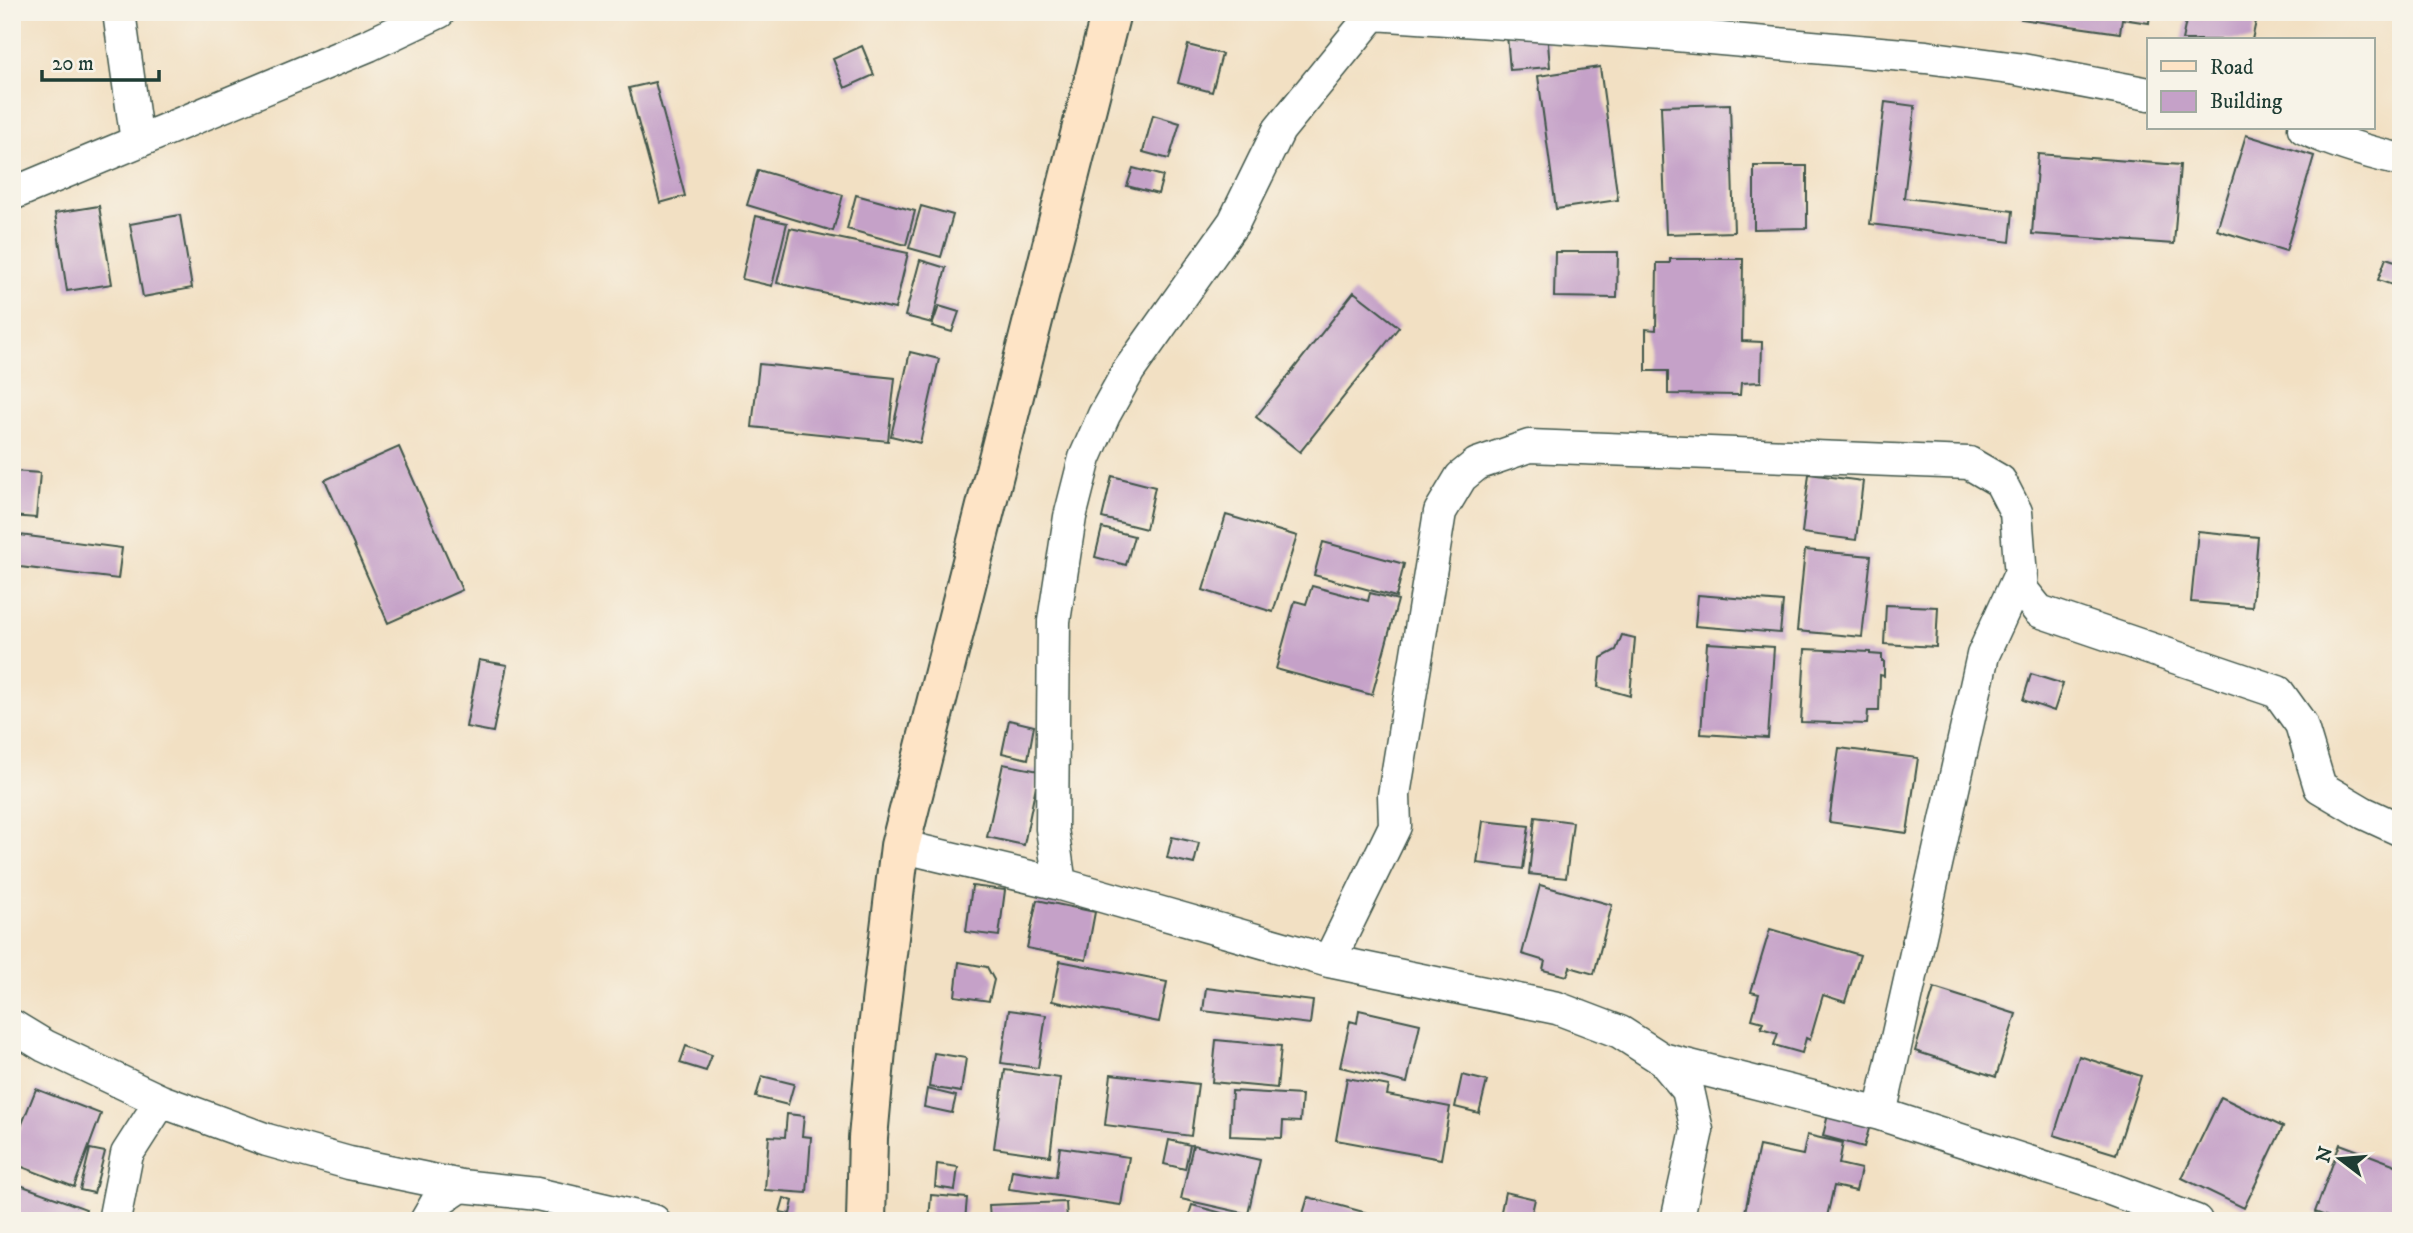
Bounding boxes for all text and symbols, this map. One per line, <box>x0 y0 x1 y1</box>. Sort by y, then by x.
scale bar <box>42 38 159 82</box>
legend <box>2147 38 2374 130</box>
text: 20 m <box>52 51 94 77</box>
text: Road <box>2210 55 2254 81</box>
text: Building <box>2210 89 2283 115</box>
north arrow <box>2304 1124 2374 1194</box>
text: N <box>2312 1144 2338 1165</box>

